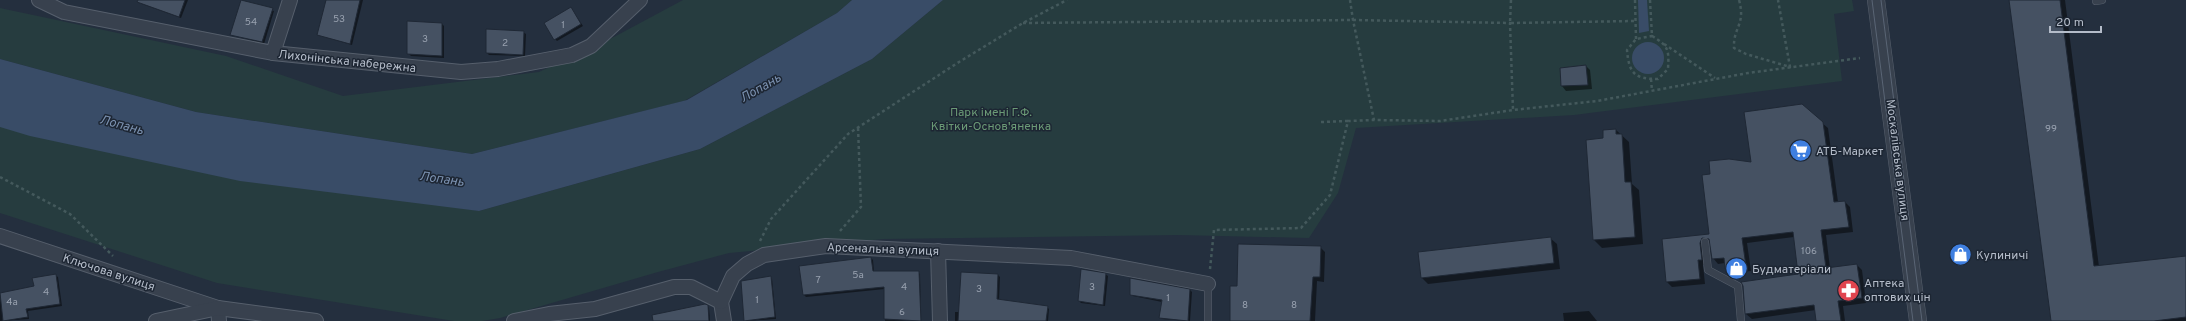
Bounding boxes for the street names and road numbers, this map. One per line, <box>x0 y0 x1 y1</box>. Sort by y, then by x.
street label: Лихонінська набережна <box>277 47 417 77</box>
street label: Москалівська вулиця <box>1882 98 1912 222</box>
street label: Арсенальна вулиця <box>826 240 939 260</box>
street label: Ключова вулиця <box>60 250 157 295</box>

